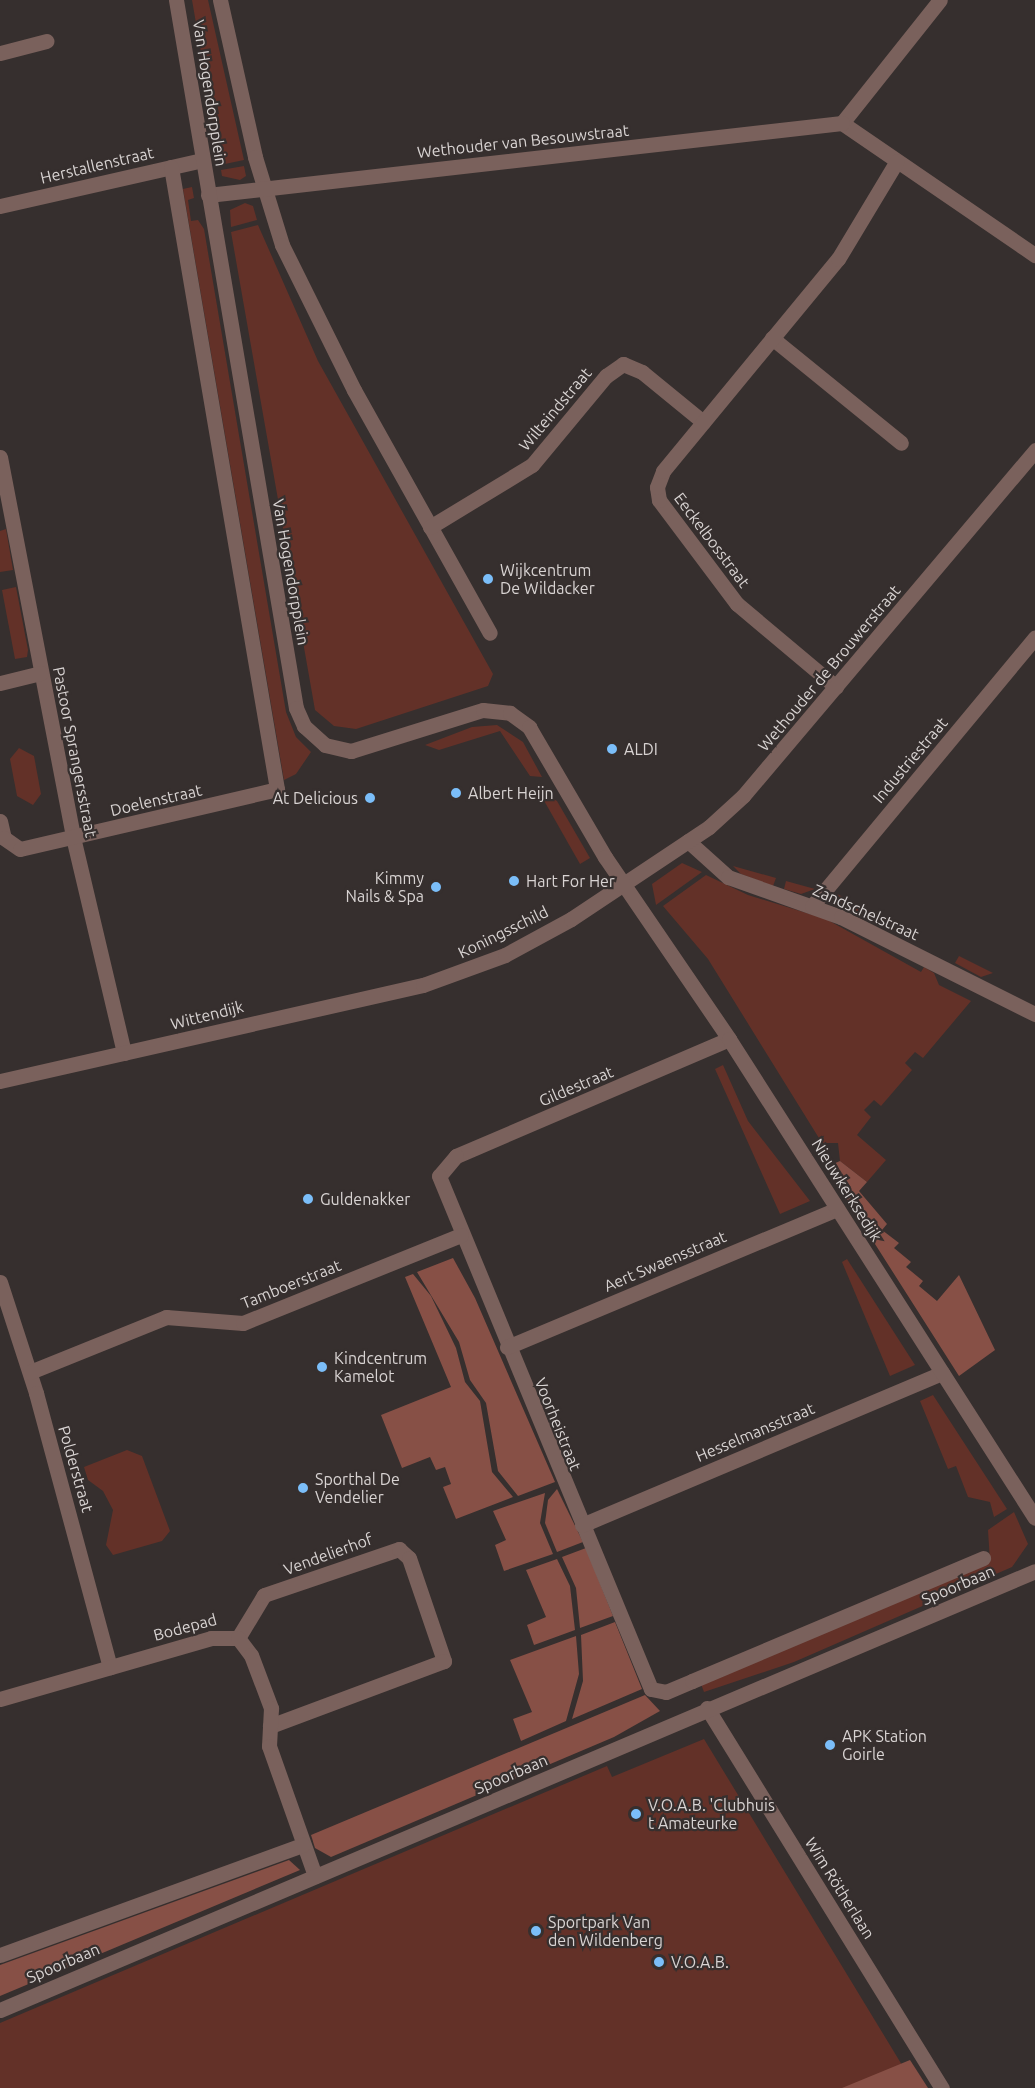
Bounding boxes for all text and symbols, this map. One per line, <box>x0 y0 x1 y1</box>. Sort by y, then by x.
street label: Van Hogendorpplein <box>189 18 231 168</box>
street label: Wethouder van Besouwstraat <box>416 120 630 162</box>
street label: Herstallenstraat <box>38 143 156 187</box>
street label: Wilteindstraat <box>515 363 595 455</box>
street label: Eeckelbosstraat <box>670 489 754 591</box>
street label: Van Hogendorpplein <box>269 497 313 647</box>
place label: Wijkcentrum De Wildacker <box>500 560 595 598</box>
marker: Wijkcentrum De Wildacker <box>481 572 495 586</box>
street label: Wethouder de Brouwerstraat <box>754 581 904 755</box>
street label: Pastoor Sprangersstraat <box>49 665 101 839</box>
street label: Industriestraat <box>869 713 951 807</box>
place label: ALDI <box>624 739 658 759</box>
marker: ALDI <box>605 742 619 756</box>
street label: Doelenstraat <box>108 780 204 820</box>
place label: Albert Heijn <box>468 783 554 803</box>
marker: Albert Heijn <box>449 786 463 800</box>
place label: At Delicious <box>273 788 358 808</box>
marker: At Delicious <box>363 791 377 805</box>
place label: Kimmy Nails & Spa <box>346 868 424 906</box>
place label: Hart For Her <box>526 871 615 891</box>
marker: Hart For Her <box>507 874 521 888</box>
marker: Kimmy Nails & Spa <box>429 880 443 894</box>
street label: Zandschelstraat <box>810 880 922 944</box>
street label: Koningsschild <box>455 902 551 962</box>
street label: Wittendijk <box>168 997 246 1033</box>
street label: Gildestraat <box>536 1062 616 1110</box>
street label: Nieuwkerksedijk <box>808 1135 886 1245</box>
place label: Guldenakker <box>320 1189 410 1209</box>
marker: Guldenakker <box>301 1192 315 1206</box>
street label: Aert Swaensstraat <box>601 1227 729 1295</box>
street label: Tamboerstraat <box>238 1255 344 1313</box>
place label: Kindcentrum Kamelot <box>334 1348 427 1386</box>
marker: Kindcentrum Kamelot <box>315 1360 329 1374</box>
street label: Voorheistraat <box>531 1375 585 1473</box>
street label: Hesselmansstraat <box>693 1398 817 1466</box>
street label: Polderstraat <box>54 1423 98 1515</box>
place label: Sporthal De Vendelier <box>315 1469 400 1507</box>
marker: Sporthal De Vendelier <box>296 1481 310 1495</box>
street label: Vendelierhof <box>281 1529 375 1579</box>
street label: Spoorbaan <box>919 1561 997 1609</box>
street label: Bodepad <box>151 1609 219 1645</box>
place label: APK Station Goirle <box>842 1726 927 1764</box>
marker: APK Station Goirle <box>823 1738 837 1752</box>
street label: Spoorbaan <box>472 1750 550 1798</box>
place label: V.O.A.B. 'Clubhuis t Amateurke <box>648 1795 775 1833</box>
marker: V.O.A.B. 'Clubhuis t Amateurke <box>629 1807 643 1821</box>
street label: Wim Rötherlaan <box>801 1834 879 1942</box>
place label: Sportpark Van den Wildenberg <box>548 1912 663 1950</box>
marker: Sportpark Van den Wildenberg <box>529 1924 543 1938</box>
street label: Spoorbaan <box>24 1939 102 1987</box>
place label: V.O.A.B. <box>671 1952 729 1972</box>
marker: V.O.A.B. <box>652 1955 666 1969</box>

